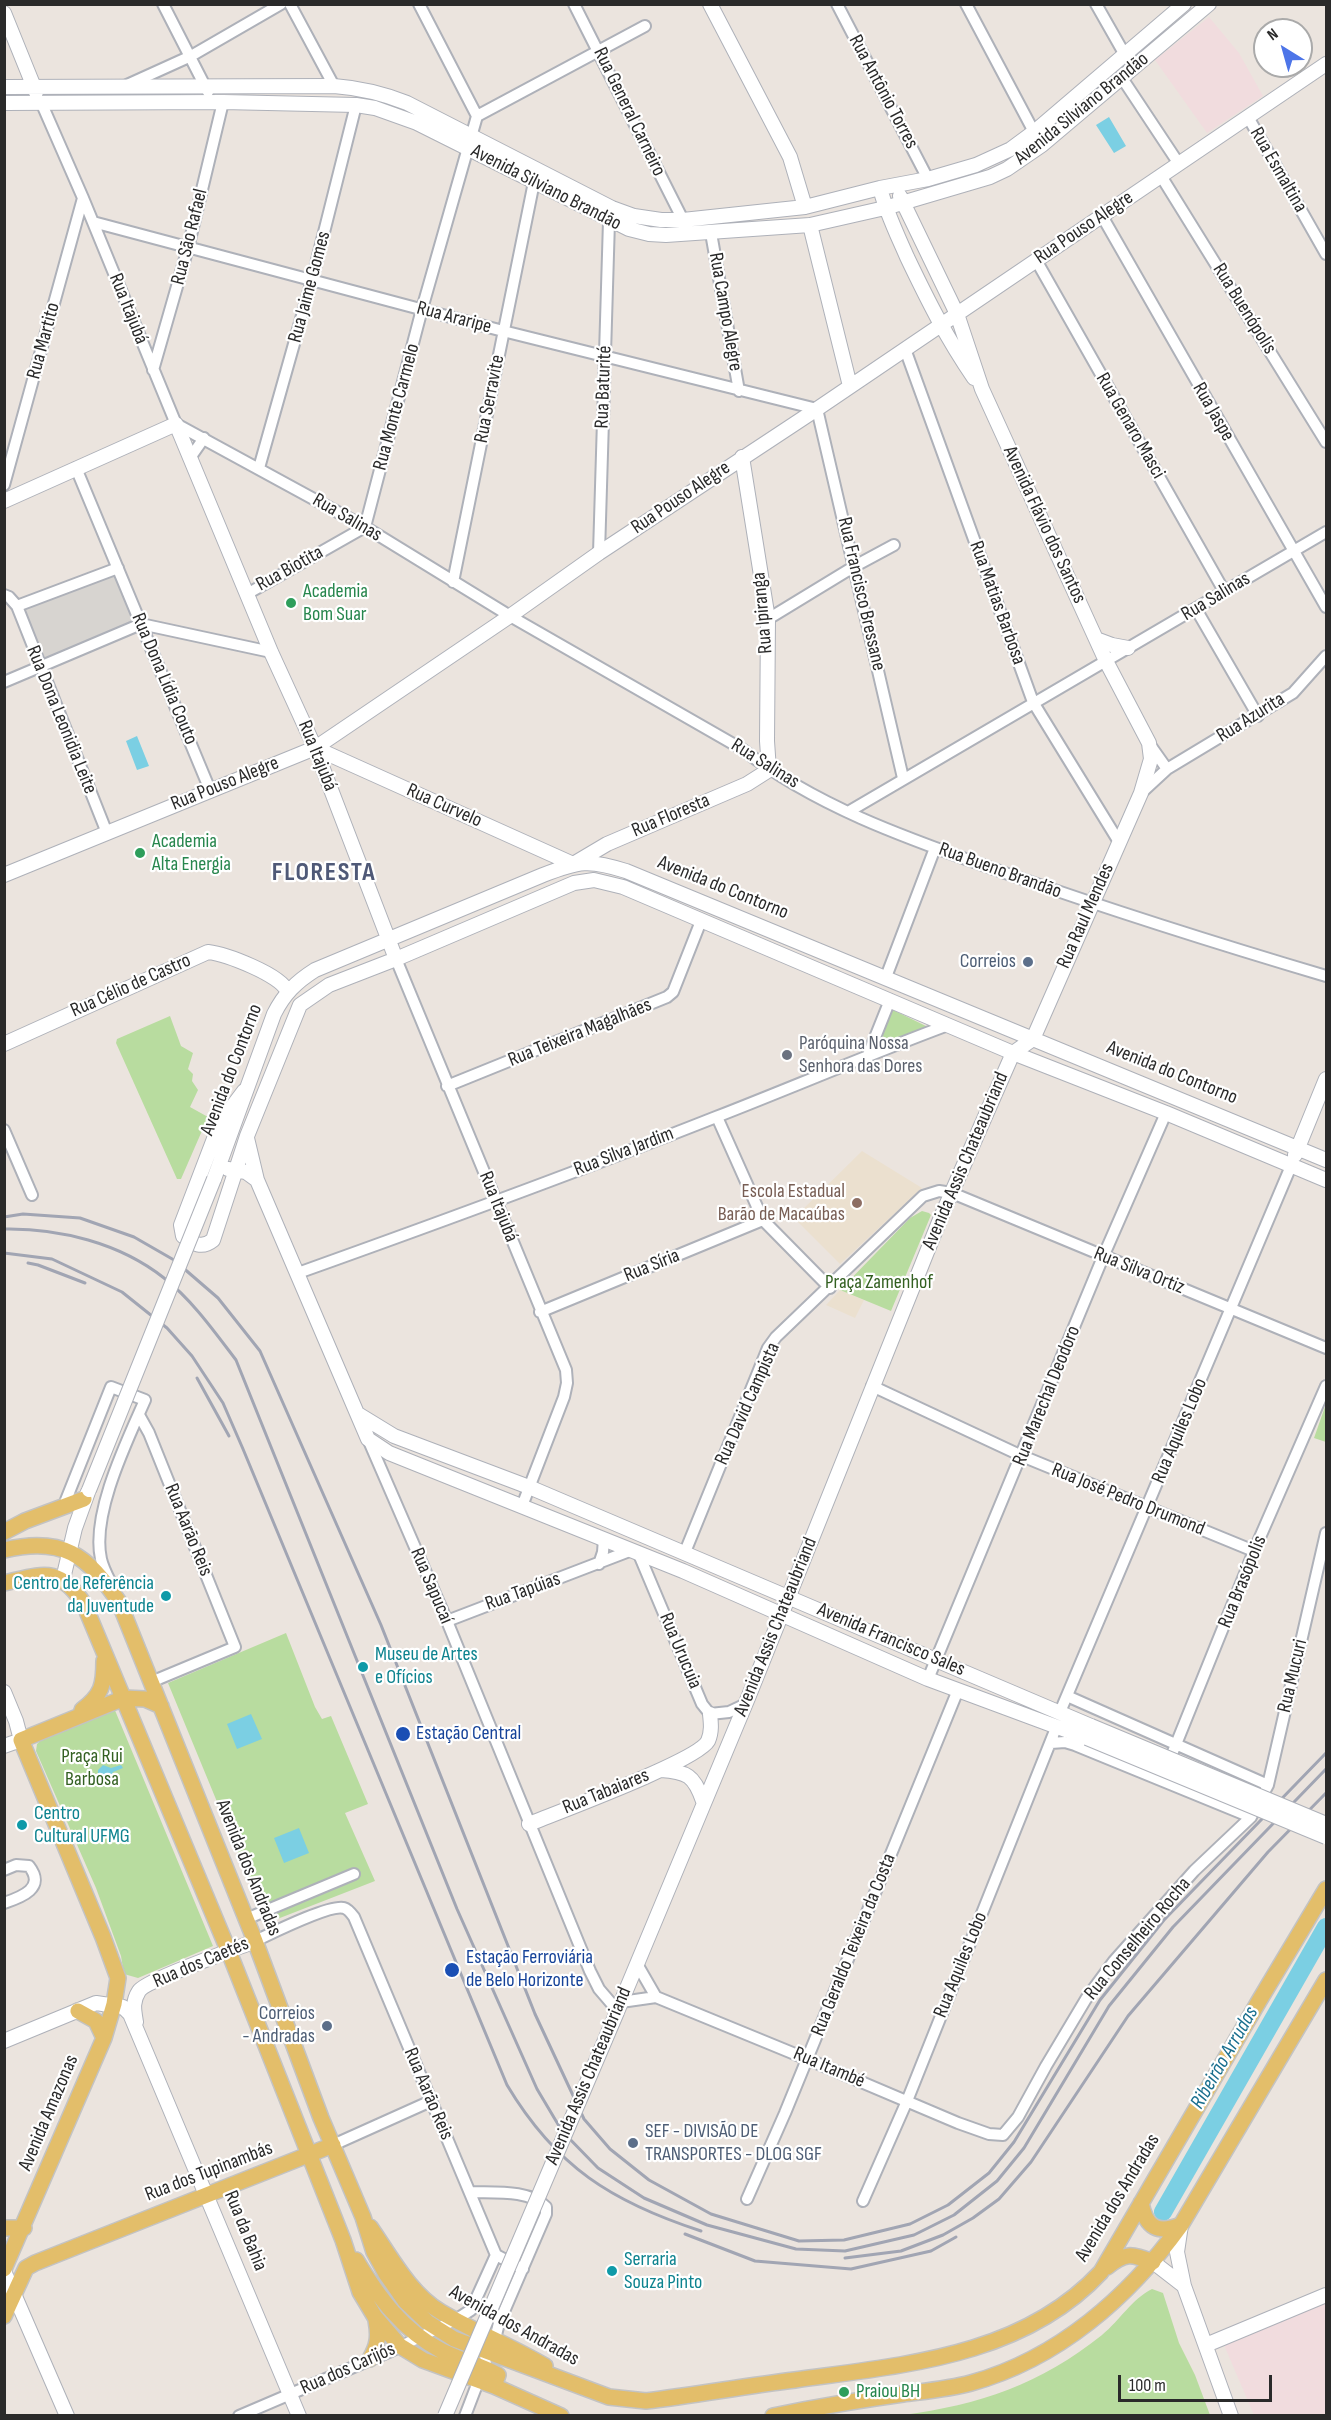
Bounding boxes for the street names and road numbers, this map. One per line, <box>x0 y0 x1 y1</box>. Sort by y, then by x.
street label: Rua Antônio Torres <box>843 31 923 153</box>
street label: Rua General Carneiro <box>588 44 670 180</box>
street label: Avenida Silviano Brandão <box>1010 48 1154 170</box>
street label: Rua Esmaltina <box>1244 123 1312 217</box>
street label: Avenida Silviano Brandão <box>467 140 625 236</box>
street label: Rua Pouso Alegre <box>1030 186 1138 270</box>
street label: Rua São Rafael <box>167 187 213 287</box>
street label: Rua Jaime Gomes <box>284 229 336 345</box>
street label: Rua Campo Alegre <box>703 251 747 373</box>
street label: Rua Buenópolis <box>1207 259 1281 359</box>
street label: Rua Itajubá <box>103 270 153 348</box>
street label: Rua Araripe <box>414 297 494 339</box>
street label: Rua Martito <box>22 300 66 382</box>
street label: Rua Monte Carmelo <box>369 341 425 473</box>
street label: Rua Baturité <box>591 345 617 429</box>
street label: Rua Serravite <box>470 353 510 445</box>
street label: Rua Genaro Masci <box>1090 369 1170 483</box>
street label: Rua Jaspe <box>1187 378 1239 446</box>
street label: Avenida Flávio dos Santos <box>997 443 1091 607</box>
street label: Rua Pouso Alegre <box>627 456 735 540</box>
street label: Rua Salinas <box>308 489 386 547</box>
street label: Rua Francisco Bressane <box>832 515 890 673</box>
street label: Rua Matias Barbosa <box>964 538 1030 668</box>
street label: Rua Biotita <box>252 541 328 597</box>
street label: Rua Salinas <box>1177 567 1255 627</box>
street label: Rua Ipiranga <box>747 571 779 655</box>
street label: Rua Dona Lídia Couto <box>125 610 203 748</box>
street label: Rua Dona Leonidia Leite <box>20 642 102 798</box>
street label: Rua Azurita <box>1212 688 1290 748</box>
street label: Rua Itajubá <box>292 717 342 795</box>
street label: Rua Salinas <box>726 734 804 794</box>
street label: Rua Pouso Alegre <box>168 751 282 817</box>
street label: Rua Curvelo <box>403 779 485 833</box>
street label: Rua Floresta <box>628 789 714 843</box>
street label: Rua Bueno Brandão <box>935 838 1065 904</box>
street label: Avenida do Contorno <box>654 851 792 925</box>
street label: Rua Raul Mendes <box>1052 860 1120 972</box>
street label: Rua Célio de Castro <box>67 949 195 1023</box>
street label: Rua Teixeira Magalhães <box>505 993 655 1073</box>
street label: Avenida do Contorno <box>196 1001 268 1139</box>
street label: Avenida do Contorno <box>1103 1036 1241 1110</box>
street label: Avenida Assis Chateaubriand <box>918 1069 1014 1253</box>
street label: Rua Silva Jardim <box>571 1122 677 1182</box>
street label: Rua Itajubá <box>473 1168 523 1246</box>
street label: Rua Silva Ortiz <box>1090 1242 1188 1300</box>
street label: Rua Síria <box>621 1244 683 1288</box>
street label: Rua Marechal Deodoro <box>1008 1322 1086 1470</box>
street label: Rua David Campista <box>710 1339 786 1469</box>
street label: Rua Aquiles Lobo <box>1147 1375 1213 1487</box>
street label: Rua José Pedro Drumond <box>1048 1458 1208 1542</box>
street label: Rua Aarão Reis <box>159 1480 217 1580</box>
street label: Rua Brasópolis <box>1214 1532 1272 1632</box>
street label: Avenida Assis Chateaubriand <box>729 1534 823 1720</box>
street label: Rua Sapucaí <box>404 1544 458 1628</box>
street label: Rua Tapúias <box>482 1567 564 1617</box>
street label: Avenida Francisco Sales <box>814 1598 968 1682</box>
street label: Rua Urucuia <box>653 1609 707 1693</box>
street label: Rua Mucuri <box>1273 1637 1313 1715</box>
street label: Rua Tabaiares <box>559 1764 653 1820</box>
street label: Avenida dos Andradas <box>210 1796 286 1940</box>
street label: Rua Geraldo Teixeira da Costa <box>806 1850 902 2040</box>
street label: Rua Conselheiro Rocha <box>1080 1873 1196 2005</box>
street label: Rua Aquiles Lobo <box>929 1909 993 2021</box>
street label: Rua dos Caetés <box>150 1932 252 1994</box>
street label: Avenida Assis Chateaubriand <box>541 1984 637 2168</box>
street label: Rua Itambé <box>790 2042 868 2094</box>
street label: Rua Aarão Reis <box>398 2044 458 2144</box>
street label: Avenida Amazonas <box>14 2051 84 2175</box>
street label: Avenida dos Andradas <box>1070 2130 1166 2266</box>
street label: Rua dos Tupinambás <box>142 2137 276 2207</box>
street label: Rua da Bahia <box>218 2187 272 2275</box>
street label: Avenida dos Andradas <box>445 2280 583 2372</box>
street label: Rua dos Carijós <box>297 2337 399 2401</box>

